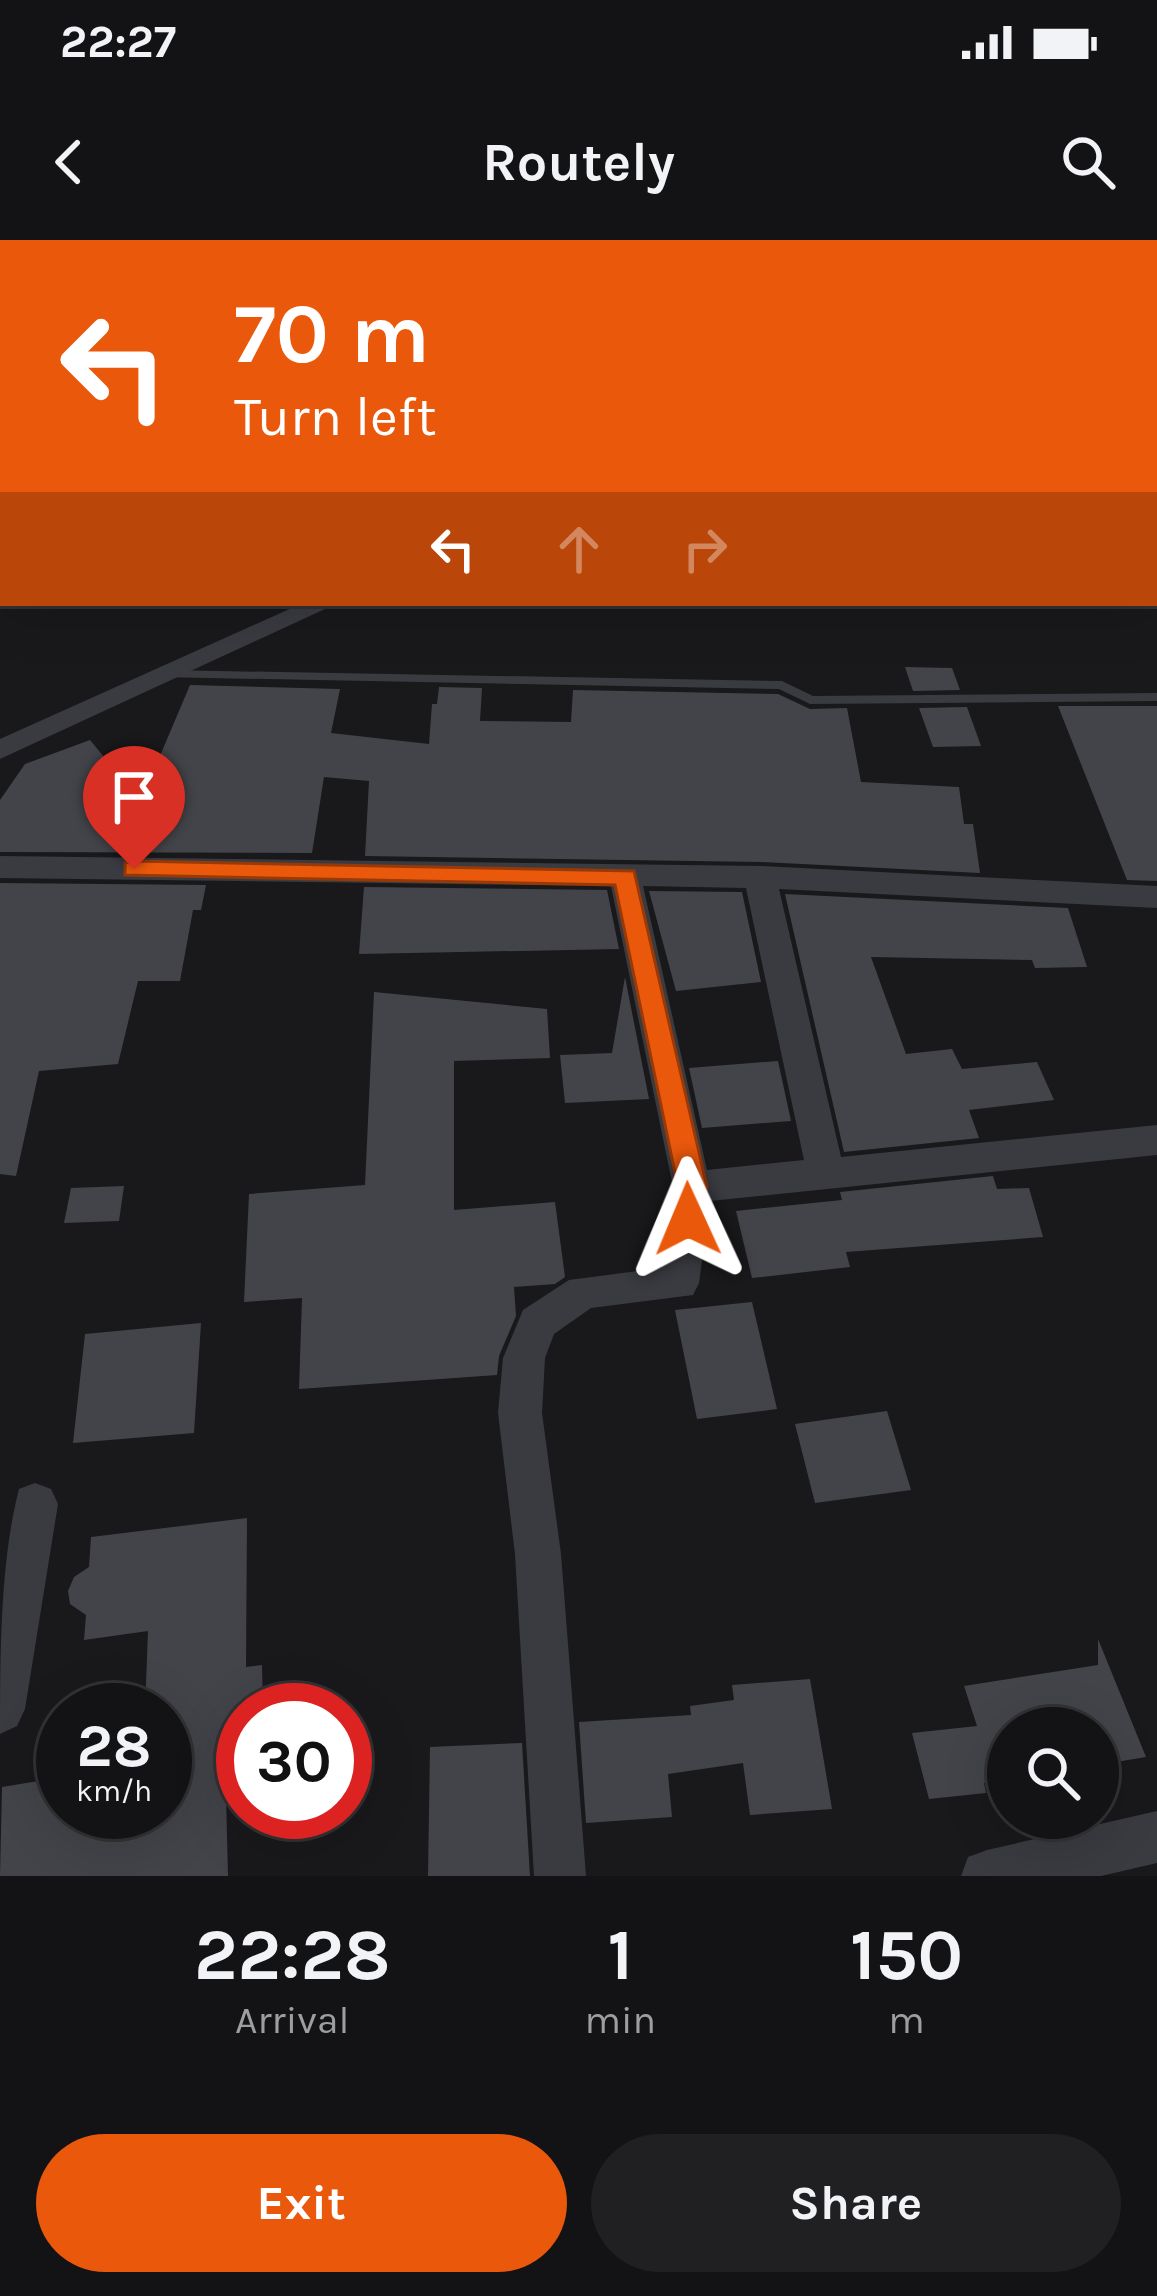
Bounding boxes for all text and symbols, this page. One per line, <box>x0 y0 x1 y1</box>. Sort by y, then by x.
text: 22:27 <box>60 16 176 68</box>
icon: back <box>36 129 102 195</box>
icon: search <box>1055 129 1121 195</box>
text: Routely <box>482 130 675 194</box>
text: 70 m <box>234 285 430 383</box>
icon: left <box>36 288 192 444</box>
text: Turn left <box>234 385 437 449</box>
icon: left <box>420 516 486 582</box>
icon: ahead <box>546 516 612 582</box>
icon: right <box>672 516 738 582</box>
pin <box>83 746 185 869</box>
icon: arrive <box>101 764 167 830</box>
position arrow <box>625 1156 751 1282</box>
speed limit sign: 30 <box>216 1683 372 1839</box>
map controls <box>987 1707 1119 1839</box>
button: search <box>987 1707 1119 1839</box>
text: 28 <box>76 1711 152 1781</box>
text: km/h <box>76 1773 152 1809</box>
text: 22:28 <box>194 1913 391 1997</box>
text: 1 <box>607 1913 633 1997</box>
text: 150 <box>850 1913 963 1997</box>
text: Arrival <box>235 1997 349 2043</box>
text: min <box>584 1997 656 2043</box>
text: m <box>888 1997 925 2043</box>
button: Exit <box>36 2134 567 2272</box>
button: Share <box>591 2134 1121 2272</box>

